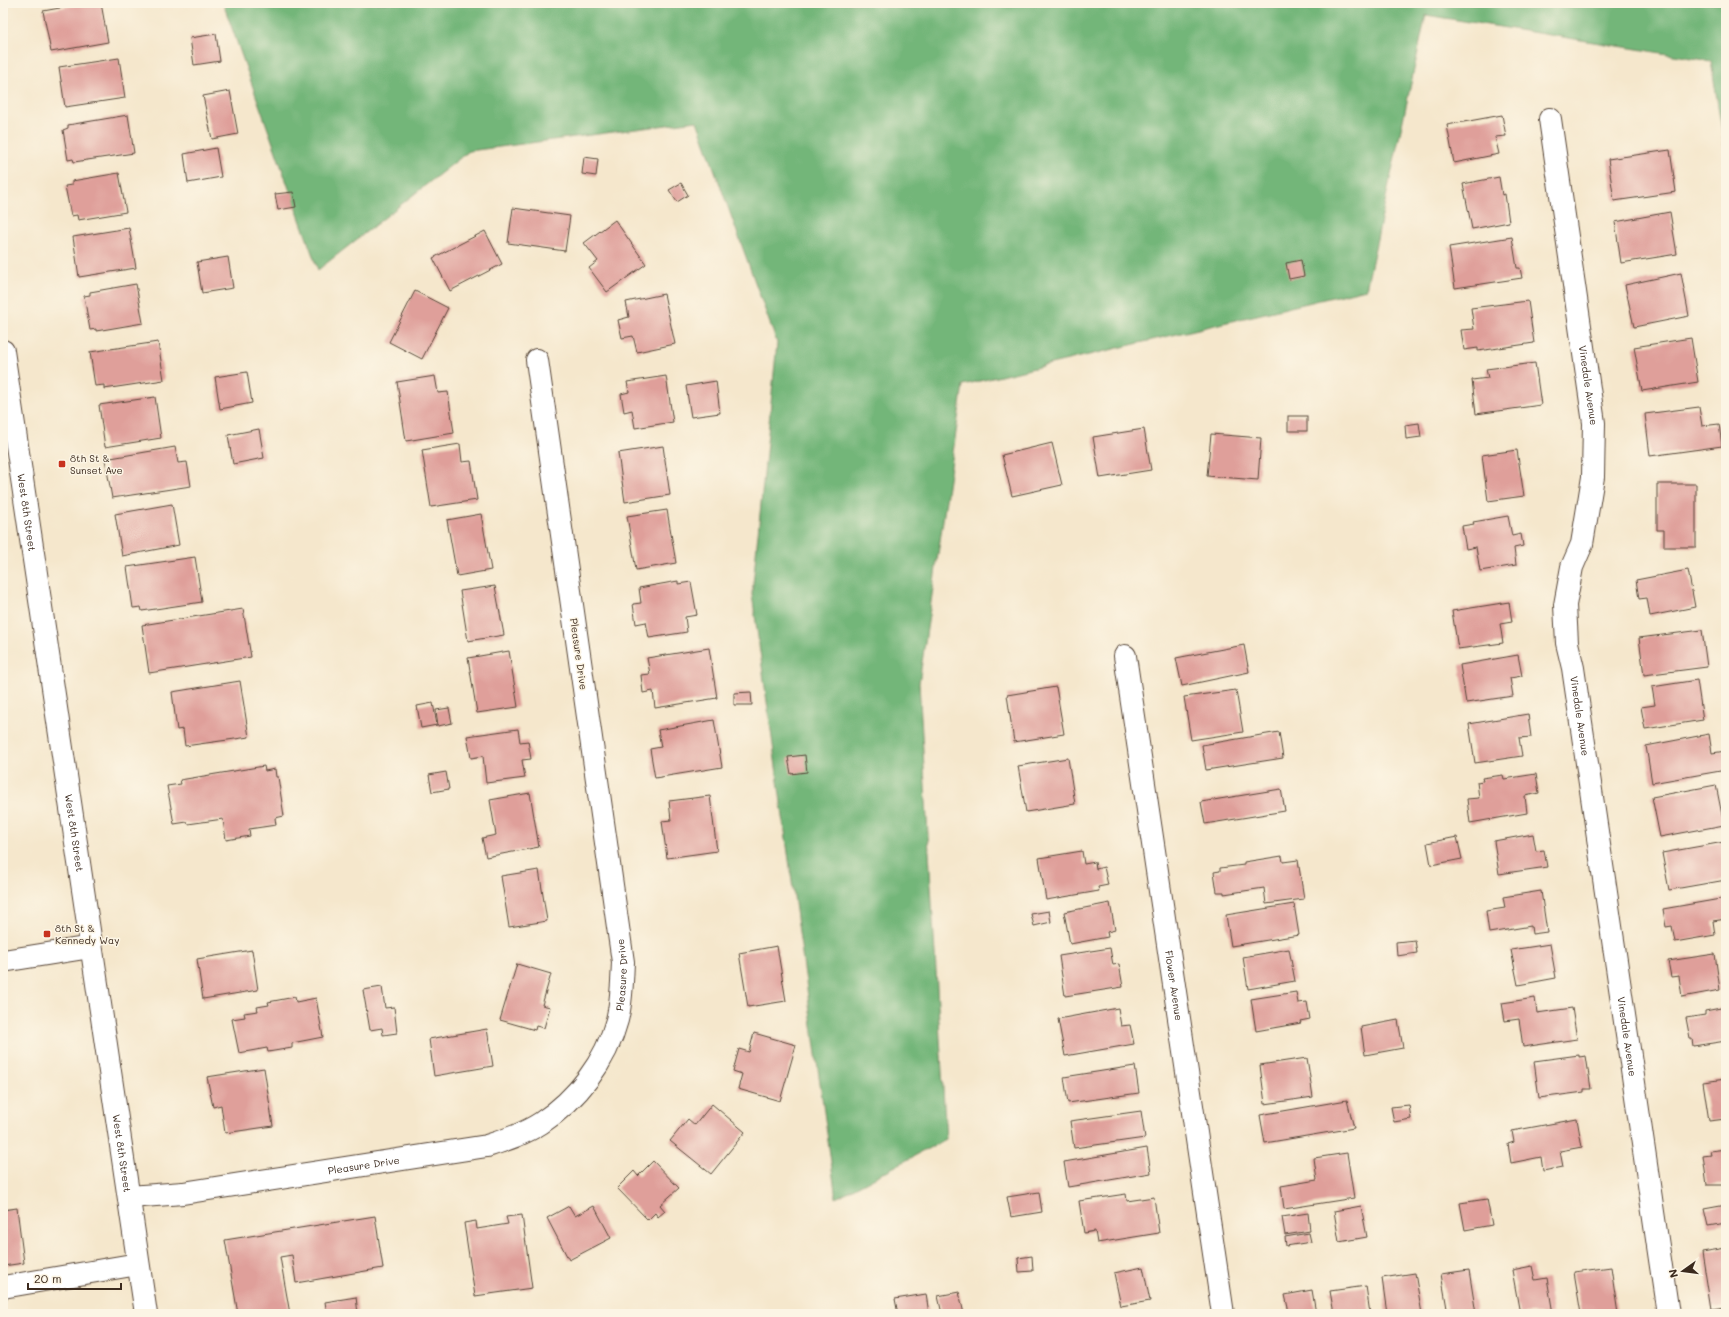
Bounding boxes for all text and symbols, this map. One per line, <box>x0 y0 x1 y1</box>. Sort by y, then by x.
street label: Vinedale Avenue <box>1576 344 1601 426</box>
place label: 8th St & Sunset Ave <box>70 451 123 477</box>
marker: 8th St & Sunset Ave <box>57 459 67 469</box>
street label: West 8th Street <box>14 472 40 552</box>
street label: Pleasure Drive <box>567 617 591 691</box>
street label: Vinedale Avenue <box>1567 675 1593 757</box>
street label: West 8th Street <box>62 793 87 873</box>
place label: 8th St & Kennedy Way <box>55 921 120 947</box>
marker: 8th St & Kennedy Way <box>42 929 52 939</box>
street label: Pleasure Drive <box>612 938 630 1012</box>
street label: Flower Avenue <box>1162 949 1186 1021</box>
street label: Vinedale Avenue <box>1614 996 1640 1077</box>
street label: West 8th Street <box>109 1113 135 1193</box>
street label: Pleasure Drive <box>327 1153 401 1178</box>
north arrow <box>1663 1251 1703 1291</box>
scale bar <box>28 1265 121 1291</box>
text: N <box>1665 1268 1681 1279</box>
text: 20 m <box>34 1270 62 1286</box>

